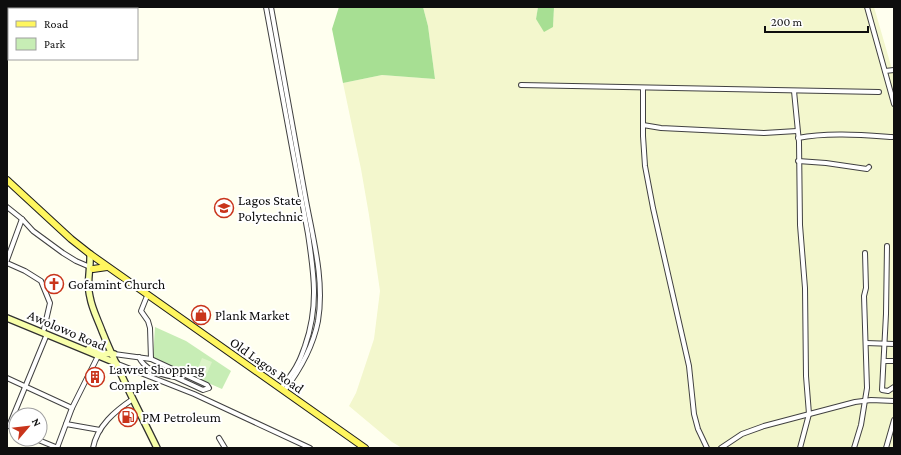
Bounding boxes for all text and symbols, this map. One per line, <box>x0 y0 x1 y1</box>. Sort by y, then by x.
legend <box>8 8 138 60</box>
scale bar <box>765 8 868 34</box>
text: 200 m <box>771 15 803 29</box>
text: Road <box>44 17 69 31</box>
text: Park <box>44 37 66 51</box>
place label: Lagos State Polytechnic <box>238 192 303 224</box>
school or university icon: Lagos State Polytechnic <box>213 197 235 219</box>
church icon: Gofamint Church <box>43 273 65 295</box>
place label: Gofamint Church <box>68 276 166 292</box>
shop icon: Plank Market <box>190 304 212 326</box>
street label: Awolowo Road <box>25 306 109 354</box>
place label: Plank Market <box>215 307 290 323</box>
street label: Old Lagos Road <box>227 334 308 397</box>
place label: Lawret Shopping Complex <box>109 361 205 393</box>
building icon: Lawret Shopping Complex <box>84 366 106 388</box>
fuel station icon: PM Petroleum <box>117 406 139 428</box>
north arrow <box>8 407 48 447</box>
place label: PM Petroleum <box>142 409 221 425</box>
text: N <box>30 416 44 429</box>

